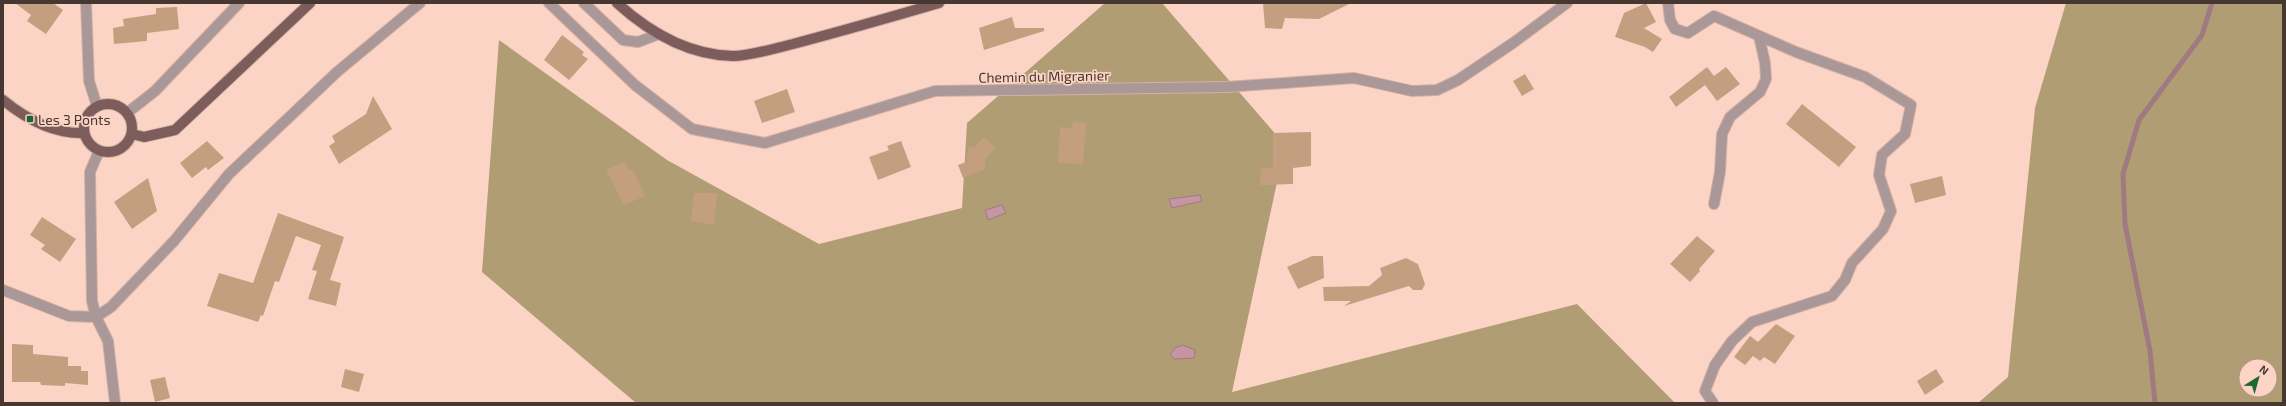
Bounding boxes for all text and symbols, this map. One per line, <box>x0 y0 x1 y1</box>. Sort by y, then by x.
street label: Chemin du Migranier <box>978 66 1110 86</box>
place label: Les 3 Ponts <box>38 111 111 128</box>
marker: Les 3 Ponts <box>25 114 35 124</box>
north arrow <box>2238 358 2278 398</box>
text: N <box>2257 362 2271 377</box>

